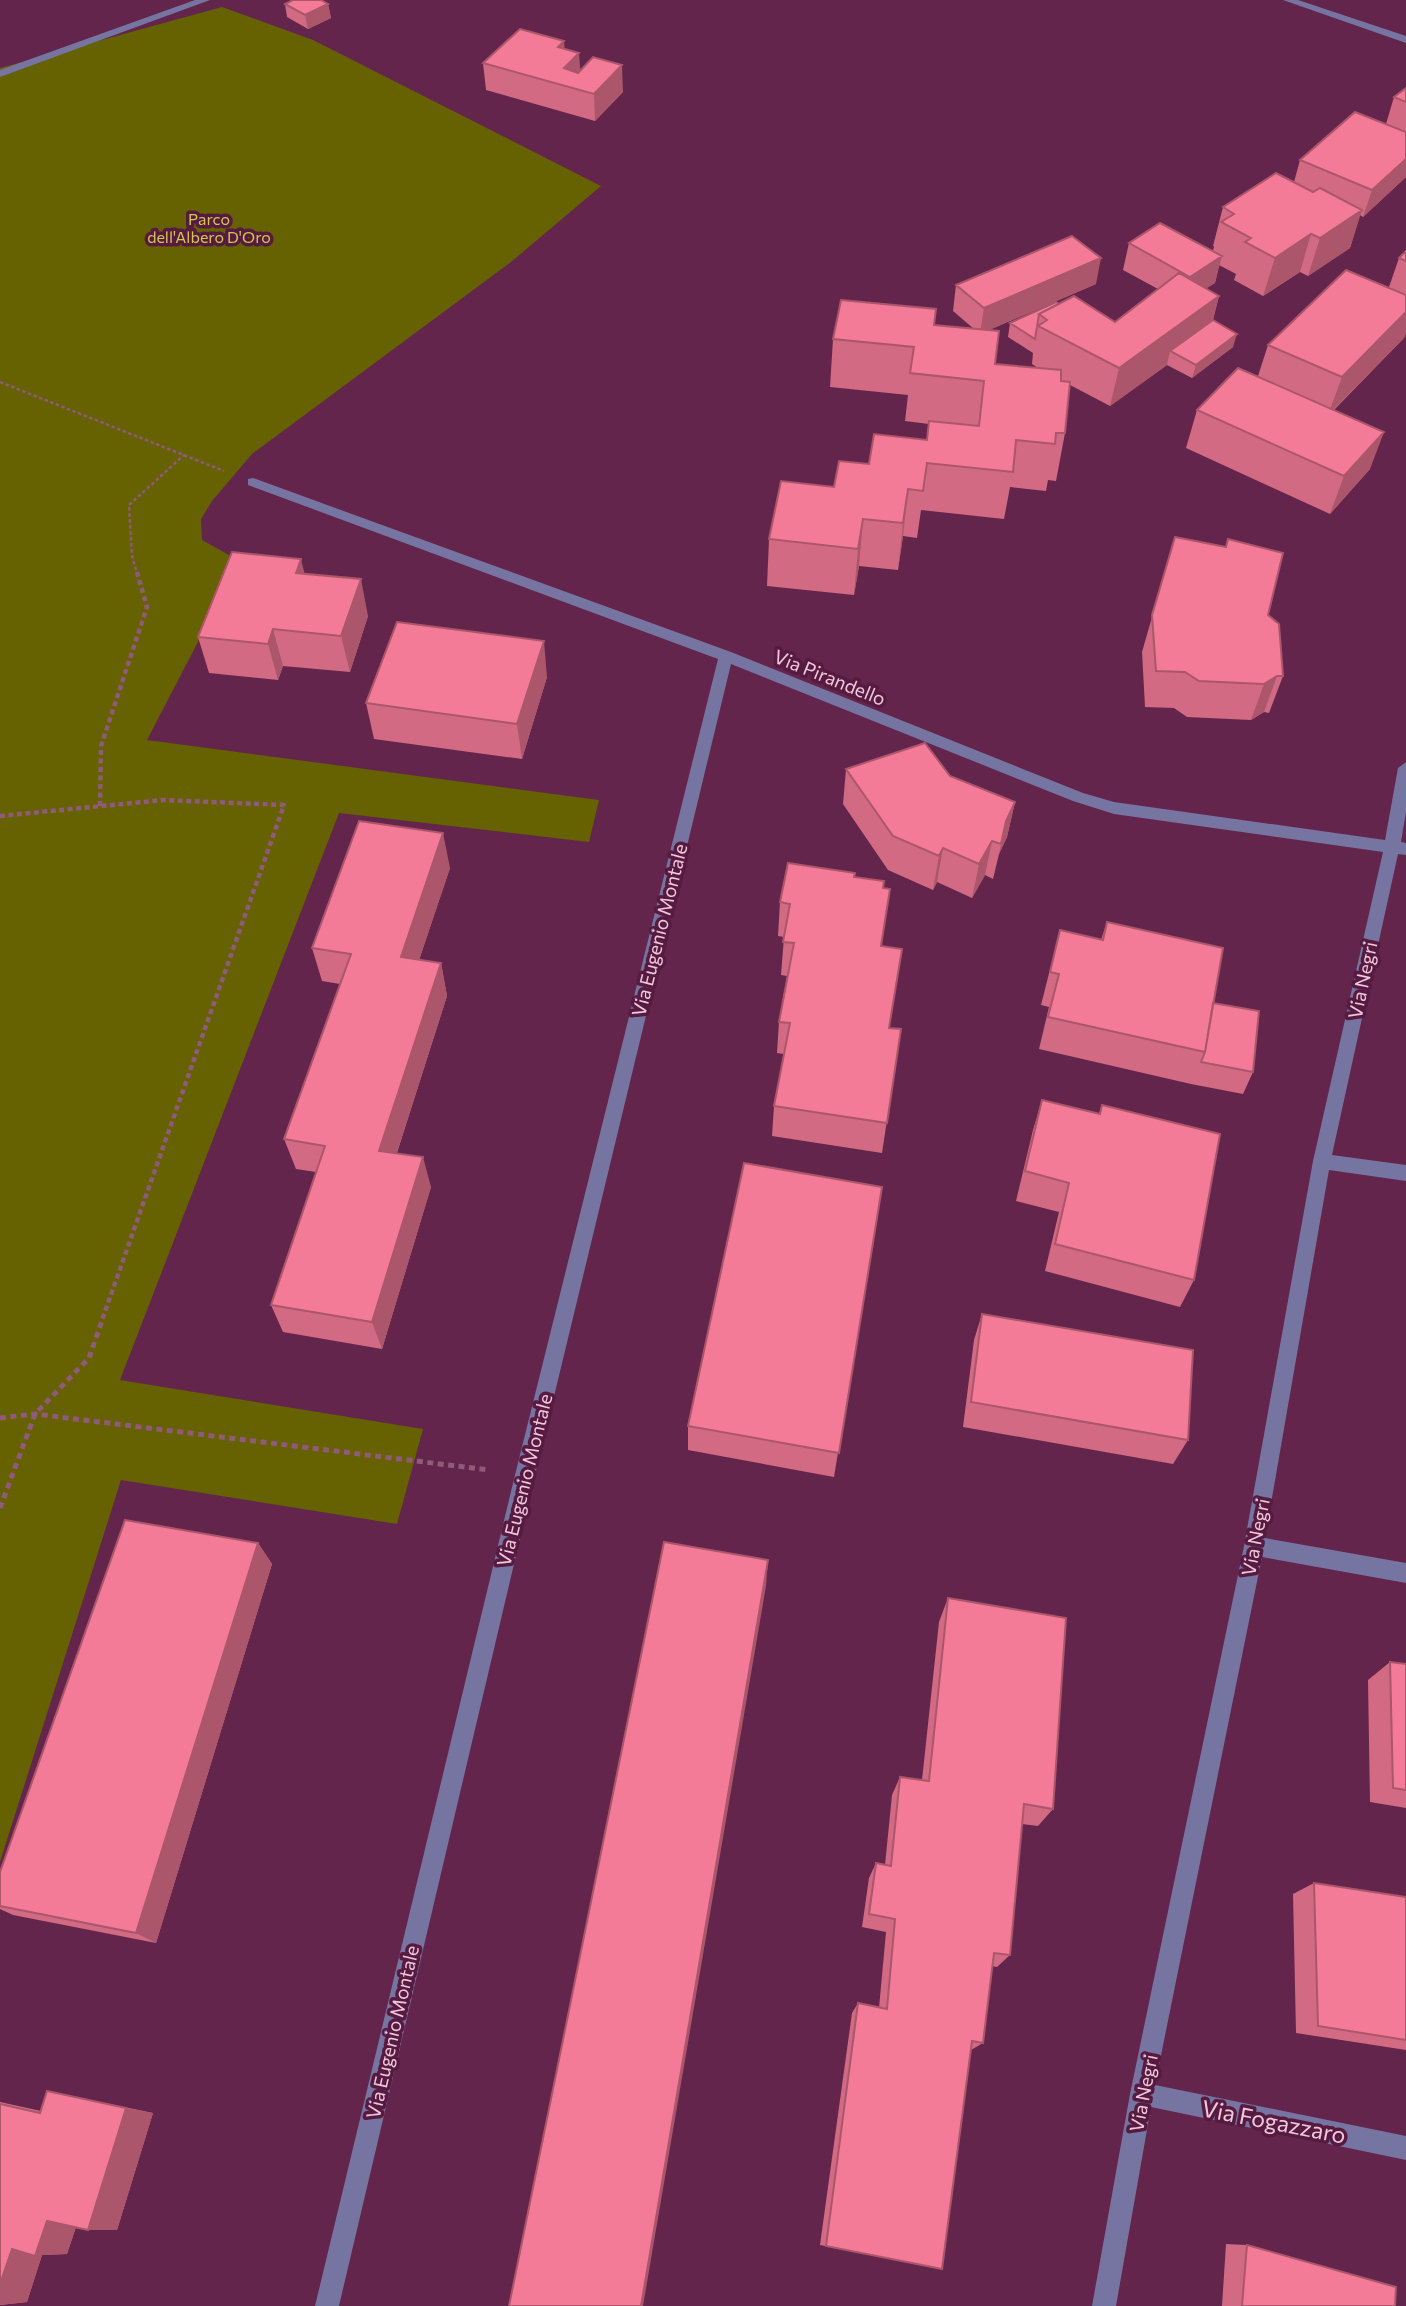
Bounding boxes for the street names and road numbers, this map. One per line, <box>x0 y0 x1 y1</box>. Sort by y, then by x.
street label: Via Pirandello <box>771 644 889 710</box>
street label: Via Eugenio Montale <box>626 841 692 1019</box>
street label: Via Negri <box>1343 939 1381 1021</box>
street label: Via Eugenio Montale <box>491 1391 557 1569</box>
street label: Via Negri <box>1236 1496 1274 1578</box>
street label: Via Eugenio Montale <box>361 1943 423 2121</box>
street label: Via Negri <box>1124 2052 1162 2134</box>
street label: Via Fogazzaro <box>1200 2093 1348 2149</box>

